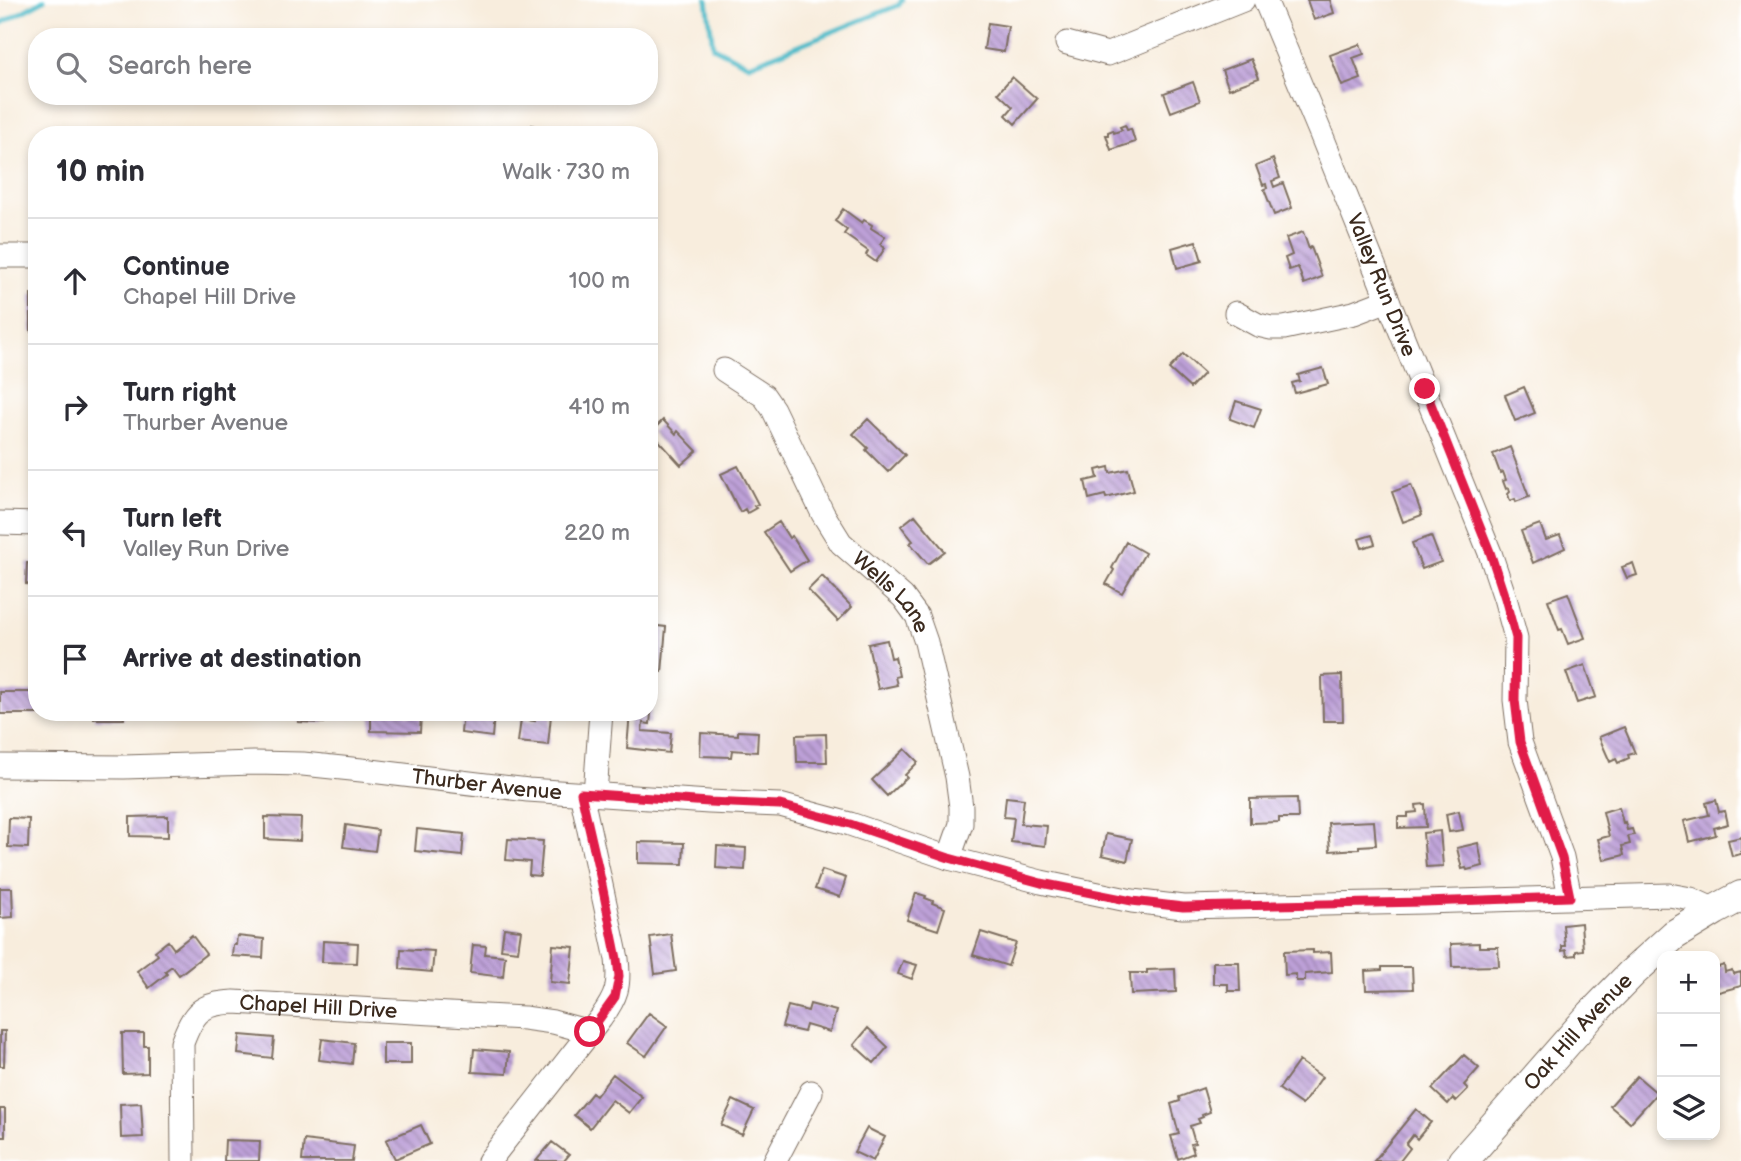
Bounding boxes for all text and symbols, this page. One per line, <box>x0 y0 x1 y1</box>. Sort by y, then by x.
search box <box>28 28 658 105</box>
icon: search <box>52 48 90 86</box>
text: Search here <box>108 51 252 82</box>
text: 10 min <box>56 154 145 190</box>
text: Walk · 730 m <box>502 158 630 186</box>
street label: Valley Run Drive <box>1341 210 1421 360</box>
text: Continue <box>123 252 230 283</box>
icon: ahead <box>56 262 94 300</box>
text: 100 m <box>569 267 630 295</box>
text: Chapel Hill Drive <box>123 283 296 311</box>
route end <box>1409 373 1440 404</box>
text: Turn right <box>123 378 236 409</box>
icon: right <box>56 388 94 426</box>
text: 410 m <box>568 393 630 421</box>
text: Thurber Avenue <box>123 409 288 437</box>
text: Turn left <box>123 504 222 535</box>
icon: left <box>56 514 94 552</box>
text: 220 m <box>564 519 630 547</box>
text: Valley Run Drive <box>123 535 289 563</box>
street label: Wells Lane <box>847 547 934 636</box>
icon: arrive <box>56 640 94 678</box>
text: Arrive at destination <box>123 644 362 675</box>
street label: Thurber Avenue <box>410 764 563 805</box>
map controls <box>1657 951 1720 1140</box>
button: + <box>1657 951 1720 1014</box>
street label: Oak Hill Avenue <box>1519 968 1638 1096</box>
street label: Chapel Hill Drive <box>239 990 398 1024</box>
button: − <box>1657 1014 1720 1077</box>
route start <box>574 1016 605 1047</box>
button: layers <box>1657 1077 1720 1140</box>

